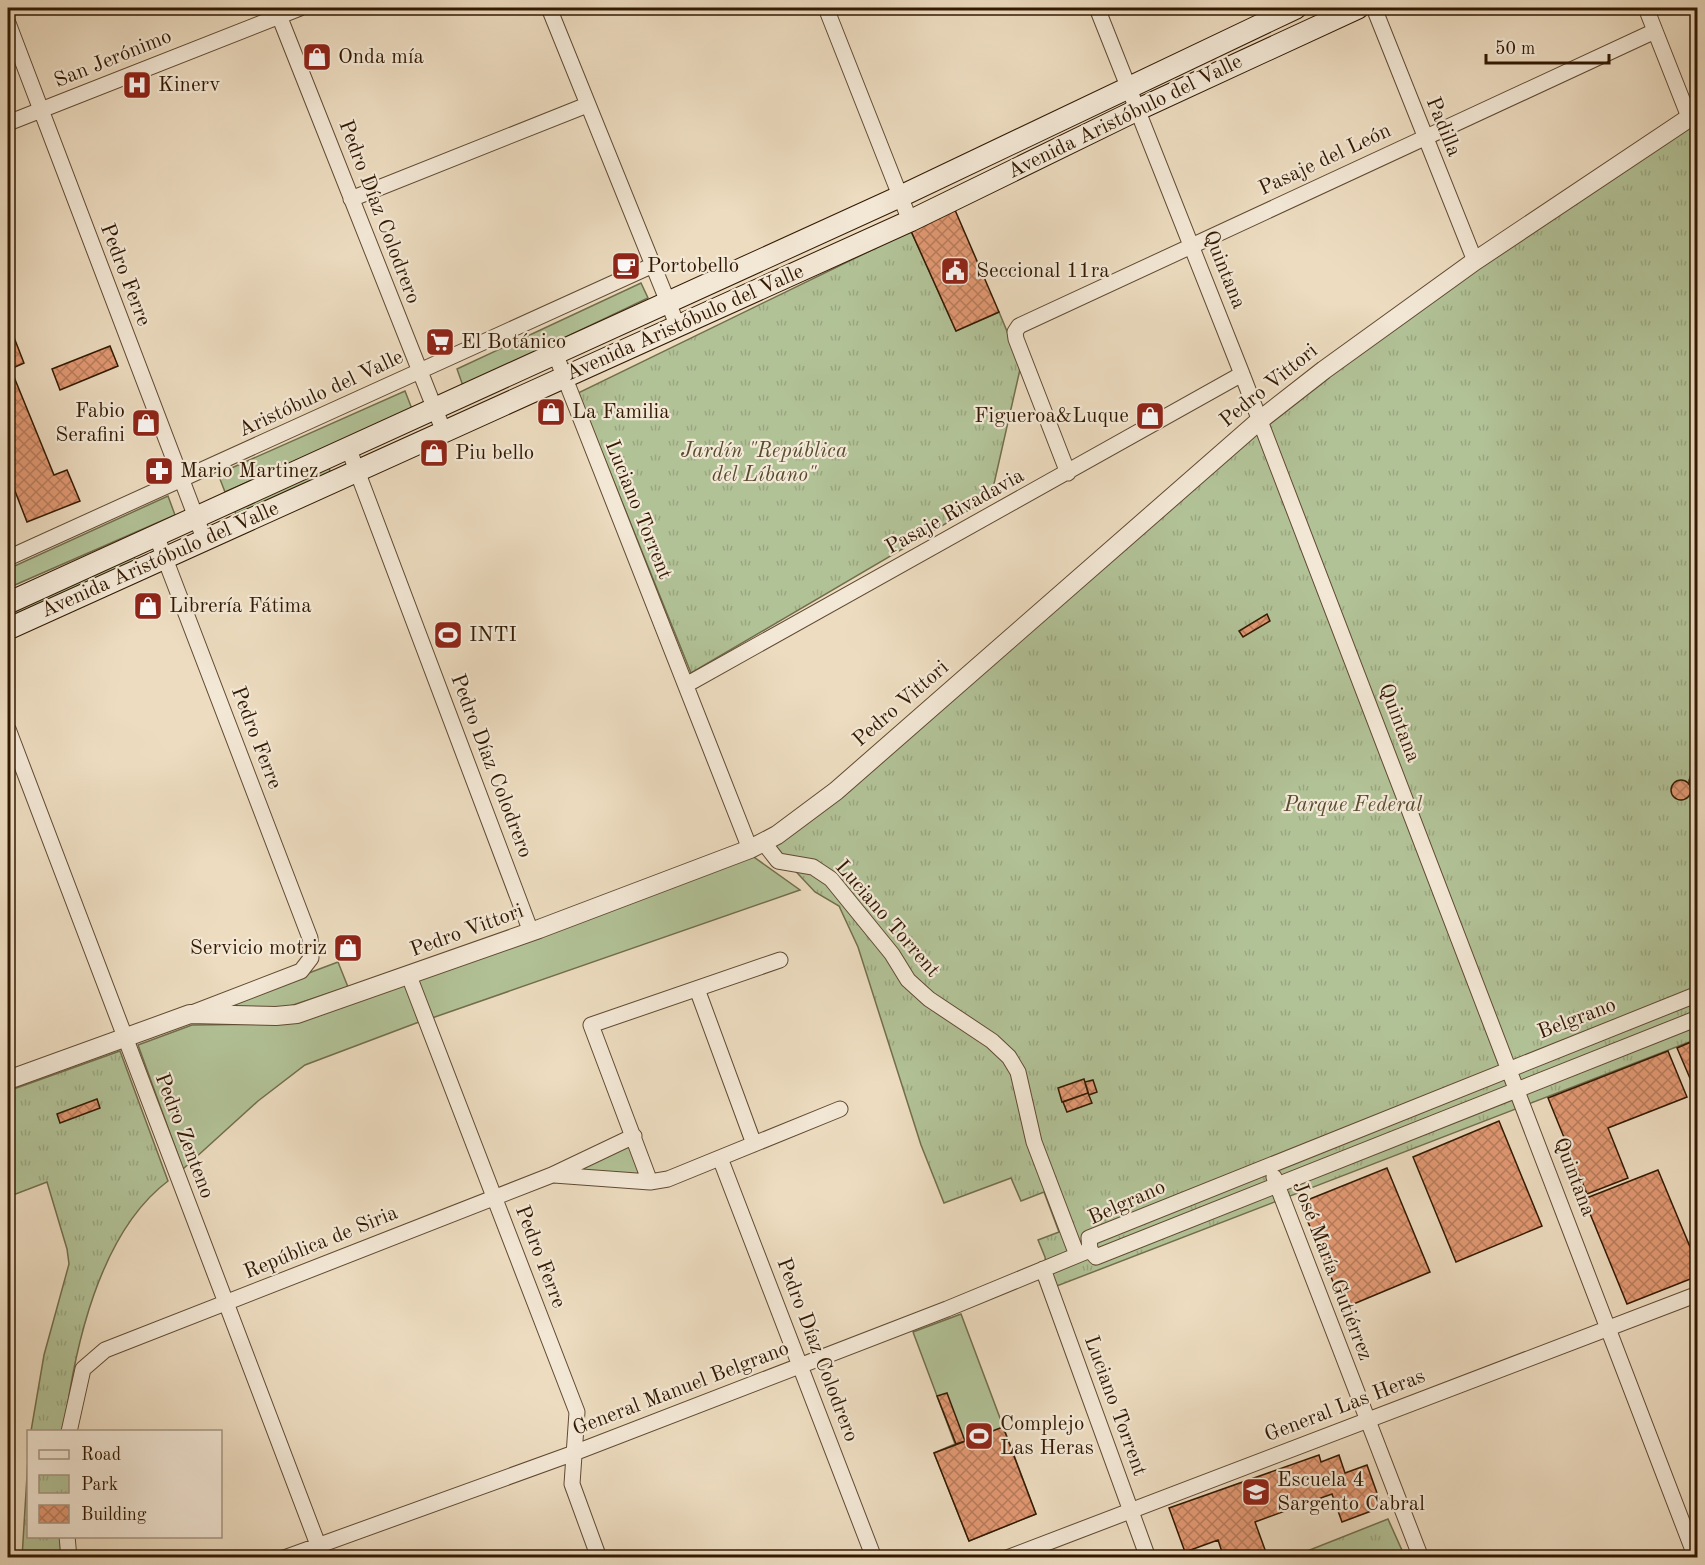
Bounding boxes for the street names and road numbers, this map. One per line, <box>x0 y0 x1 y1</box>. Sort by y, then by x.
street label: San Jerónimo <box>51 26 175 92</box>
street label: Avenida Aristóbulo del Valle <box>1004 51 1246 183</box>
street label: Padilla <box>1422 94 1464 160</box>
street label: Pedro Díaz Colodrero <box>334 117 424 307</box>
street label: Pasaje del León <box>1256 120 1394 200</box>
street label: Pedro Ferre <box>96 221 154 329</box>
street label: Quintana <box>1199 228 1249 312</box>
street label: Avenida Aristóbulo del Valle <box>563 261 807 385</box>
street label: Pedro Vittori <box>1216 340 1322 432</box>
street label: Aristóbulo del Valle <box>235 347 407 441</box>
street label: Luciano Torrent <box>601 438 675 582</box>
street label: Pasaje Rivadavia <box>882 465 1028 559</box>
street label: Avenida Aristóbulo del Valle <box>38 498 282 622</box>
street label: Pedro Vittori <box>849 657 953 751</box>
street label: Pedro Díaz Colodrero <box>446 671 536 861</box>
street label: Quintana <box>1374 681 1424 765</box>
street label: Pedro Ferre <box>227 684 285 792</box>
street label: Luciano Torrent <box>831 856 943 982</box>
street label: Pedro Vittori <box>407 901 527 961</box>
street label: Belgrano <box>1535 995 1619 1043</box>
street label: Pedro Zenteno <box>151 1071 217 1201</box>
street label: Quintana <box>1549 1135 1599 1219</box>
street label: Belgrano <box>1085 1177 1169 1229</box>
street label: José María Gutiérrez <box>1288 1179 1376 1363</box>
street label: República de Siria <box>241 1203 401 1283</box>
street label: Pedro Ferre <box>511 1203 569 1311</box>
street label: Pedro Díaz Colodrero <box>772 1255 862 1445</box>
street label: Luciano Torrent <box>1080 1333 1150 1479</box>
street label: General Manuel Belgrano <box>570 1338 792 1440</box>
street label: General Las Heras <box>1262 1366 1428 1446</box>

